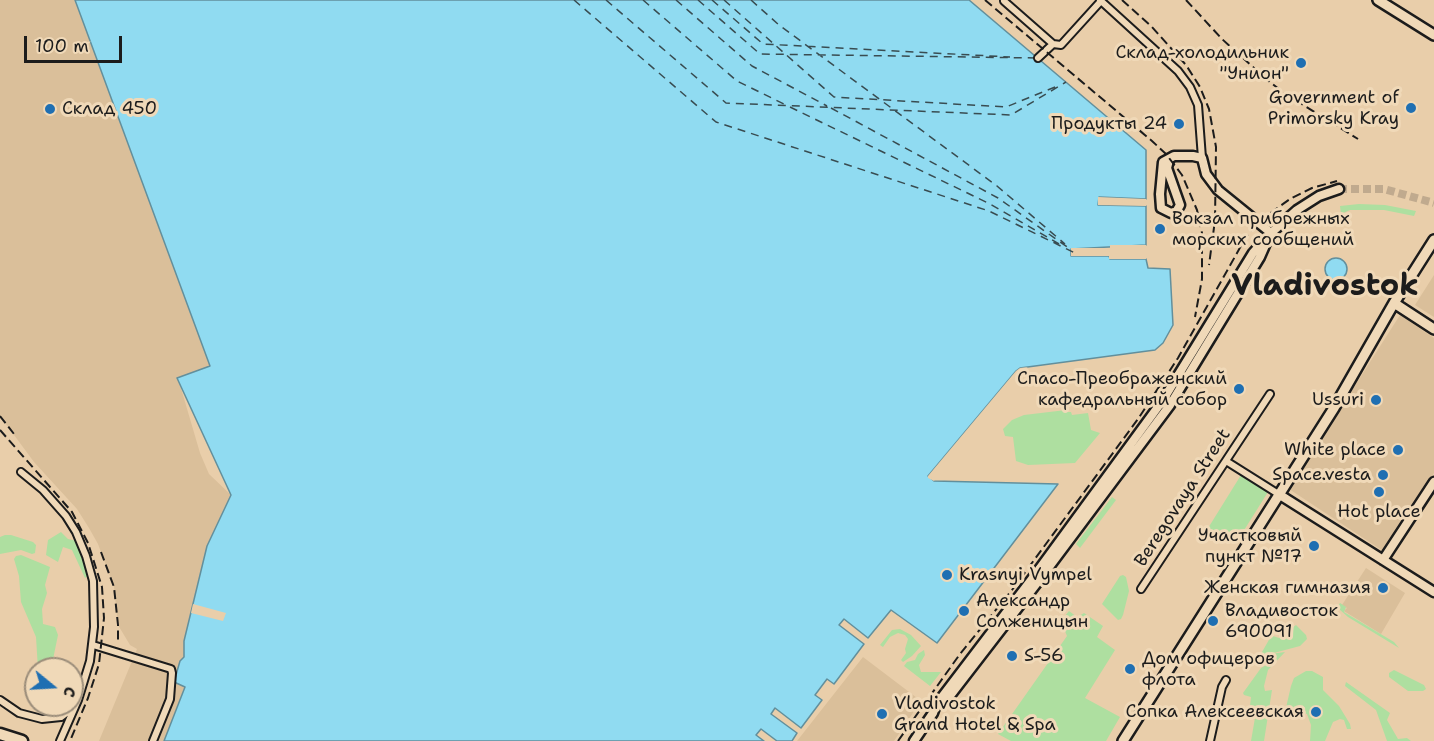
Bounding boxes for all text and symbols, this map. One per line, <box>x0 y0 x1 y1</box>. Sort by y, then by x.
scale bar <box>27 24 124 62</box>
text: 100 m <box>35 34 89 58</box>
place label: Склад-холодильник "Унион" <box>1116 42 1289 84</box>
marker: Склад-холодильник "Унион" <box>1294 56 1308 70</box>
place label: Government of Primorsky Kray <box>1268 87 1399 130</box>
place label: Склад 450 <box>62 98 157 120</box>
marker: Government of Primorsky Kray <box>1404 101 1418 115</box>
marker: Склад 450 <box>43 102 57 116</box>
place label: Продукты 24 <box>1051 113 1167 135</box>
marker: Продукты 24 <box>1172 117 1186 131</box>
place label: Вокзал прибрежных морских сообщений <box>1172 208 1354 250</box>
marker: Вокзал прибрежных морских сообщений <box>1153 222 1167 236</box>
district label: Vladivostok <box>1231 269 1419 305</box>
place label: Спасо-Преображенский кафедральный собор <box>1017 368 1227 410</box>
marker: Спасо-Преображенский кафедральный собор <box>1232 382 1246 396</box>
place label: Ussuri <box>1312 389 1364 411</box>
marker: Ussuri <box>1369 393 1383 407</box>
street label: Beregovaya Street <box>1130 425 1236 571</box>
place label: White place <box>1284 439 1386 461</box>
marker: White place <box>1391 443 1405 457</box>
place label: Space.vesta <box>1272 464 1371 486</box>
marker: Space.vesta <box>1376 468 1390 482</box>
marker: Hot place <box>1372 485 1386 499</box>
place label: Hot place <box>1337 501 1421 523</box>
place label: Участковый пункт №17 <box>1198 525 1302 568</box>
marker: Участковый пункт №17 <box>1307 539 1321 553</box>
place label: Krasnyi Vympel <box>959 564 1092 586</box>
marker: Krasnyi Vympel <box>940 568 954 582</box>
place label: Женская гимназия <box>1204 577 1371 599</box>
marker: Женская гимназия <box>1376 581 1390 595</box>
place label: Александр Солженицын <box>976 590 1088 632</box>
place label: Владивосток 690091 <box>1225 600 1338 642</box>
marker: Александр Солженицын <box>957 604 971 618</box>
marker: Владивосток 690091 <box>1206 614 1220 628</box>
place label: S-56 <box>1024 645 1063 667</box>
place label: Дом офицеров флота <box>1142 648 1275 690</box>
marker: S-56 <box>1005 649 1019 663</box>
north arrow <box>24 657 84 717</box>
marker: Дом офицеров флота <box>1123 662 1137 676</box>
text: С <box>58 684 81 700</box>
place label: Vladivostok Grand Hotel & Spa <box>894 693 1056 736</box>
place label: Сопка Алексеевская <box>1126 701 1304 723</box>
marker: Сопка Алексеевская <box>1309 705 1323 719</box>
marker: Vladivostok Grand Hotel & Spa <box>875 707 889 721</box>

